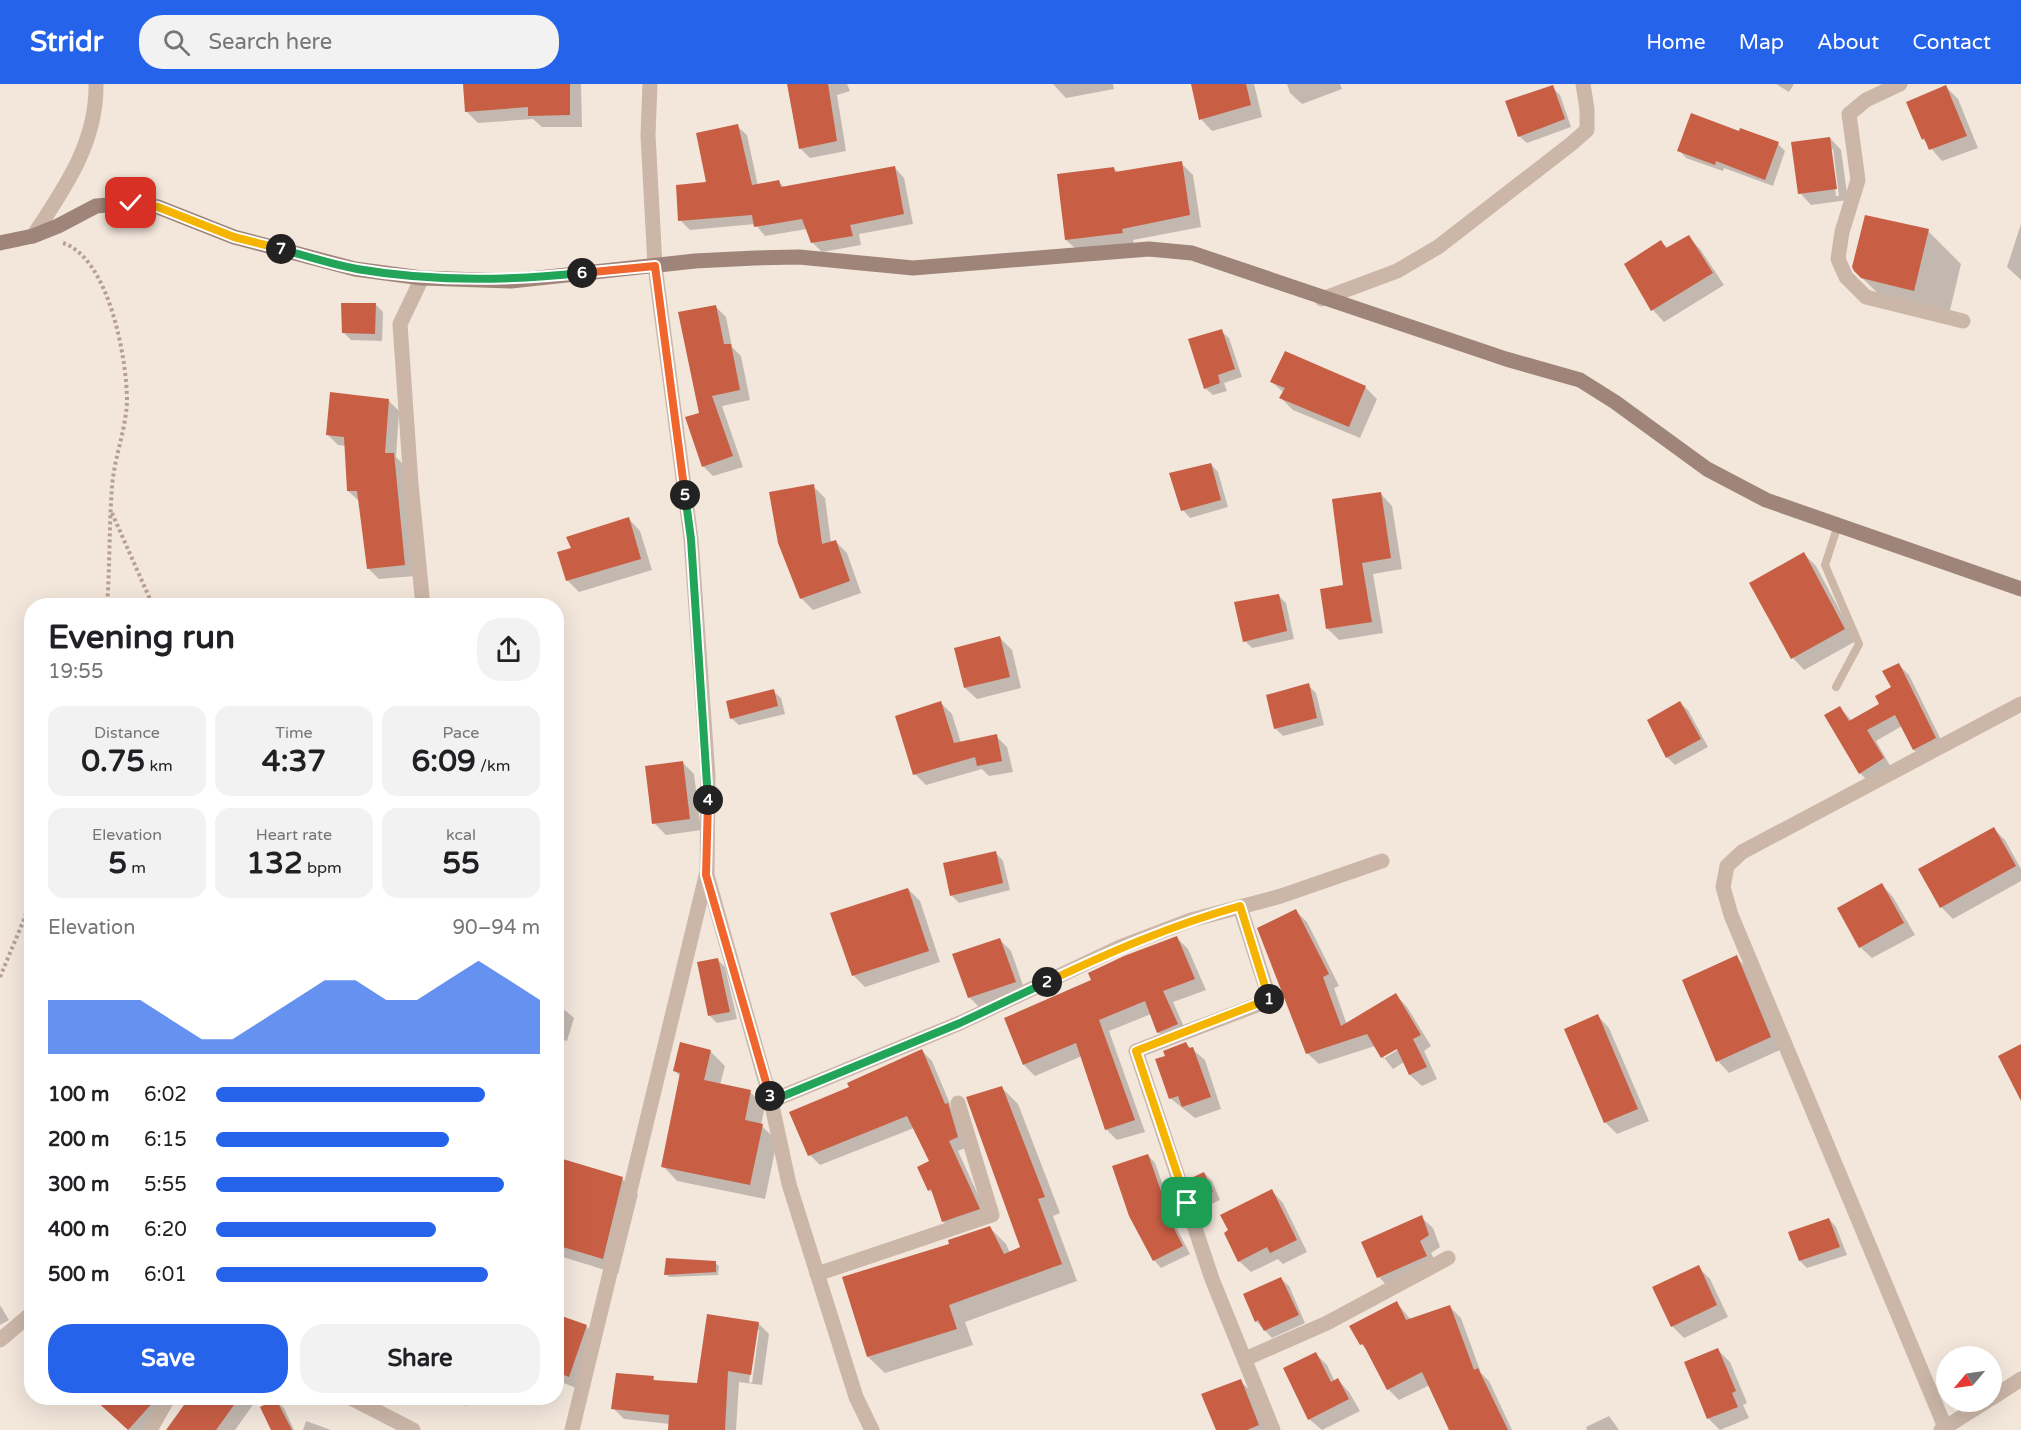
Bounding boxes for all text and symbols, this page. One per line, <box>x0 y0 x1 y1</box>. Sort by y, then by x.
search box <box>139 15 559 69</box>
text: Stridr <box>30 25 103 59</box>
icon: search <box>160 26 193 59</box>
text: Search here <box>208 29 332 55</box>
text: Home <box>1646 30 1706 55</box>
text: Map <box>1739 30 1784 55</box>
text: About <box>1817 30 1879 55</box>
text: Contact <box>1912 30 1991 55</box>
pin <box>105 177 156 228</box>
icon: check <box>114 186 147 219</box>
pin: 7 <box>266 234 296 264</box>
text: 7 <box>276 239 286 259</box>
pin: 6 <box>567 258 597 288</box>
text: 6 <box>577 263 587 283</box>
pin: 5 <box>670 480 700 510</box>
text: 5 <box>680 485 690 505</box>
text: Evening run <box>48 618 235 657</box>
button: share <box>477 618 540 681</box>
text: 19:55 <box>48 660 103 684</box>
text: Distance <box>94 723 160 743</box>
text: Time <box>275 723 313 743</box>
text: Pace <box>443 723 479 743</box>
text: 0.75 <box>81 743 145 780</box>
text: 4:37 <box>262 743 326 780</box>
text: 6:09 <box>412 743 476 780</box>
text: km <box>145 756 173 776</box>
text: /km <box>476 756 510 776</box>
pin: 4 <box>693 785 723 815</box>
text: 4 <box>703 790 713 810</box>
text: Elevation <box>92 825 162 845</box>
text: Heart rate <box>256 825 332 845</box>
text: kcal <box>446 825 476 845</box>
text: 5 <box>108 845 127 882</box>
text: 132 <box>246 845 303 882</box>
text: 55 <box>442 845 480 882</box>
text: m <box>127 858 146 878</box>
text: bpm <box>303 858 342 878</box>
text: Elevation <box>48 916 135 940</box>
text: 90–94 m <box>453 916 540 940</box>
pin: 2 <box>1032 967 1062 997</box>
text: 2 <box>1042 972 1052 992</box>
pin: 1 <box>1254 984 1284 1014</box>
text: 1 <box>1264 989 1274 1009</box>
pin: 3 <box>755 1081 785 1111</box>
text: 100 m <box>48 1083 109 1107</box>
text: 6:02 <box>144 1083 187 1107</box>
text: 3 <box>765 1086 775 1106</box>
text: 200 m <box>48 1128 109 1152</box>
text: 6:15 <box>144 1128 187 1152</box>
text: 300 m <box>48 1173 109 1197</box>
text: 5:55 <box>144 1173 187 1197</box>
pin <box>1161 1177 1212 1228</box>
icon: arrive <box>1170 1186 1203 1219</box>
text: 400 m <box>48 1218 109 1242</box>
text: 6:20 <box>144 1218 187 1242</box>
text: 500 m <box>48 1263 109 1287</box>
text: 6:01 <box>144 1263 187 1287</box>
button: Save <box>48 1324 288 1393</box>
button: Share <box>300 1324 540 1393</box>
north arrow <box>1936 1346 2002 1412</box>
map controls <box>1936 1346 2002 1412</box>

